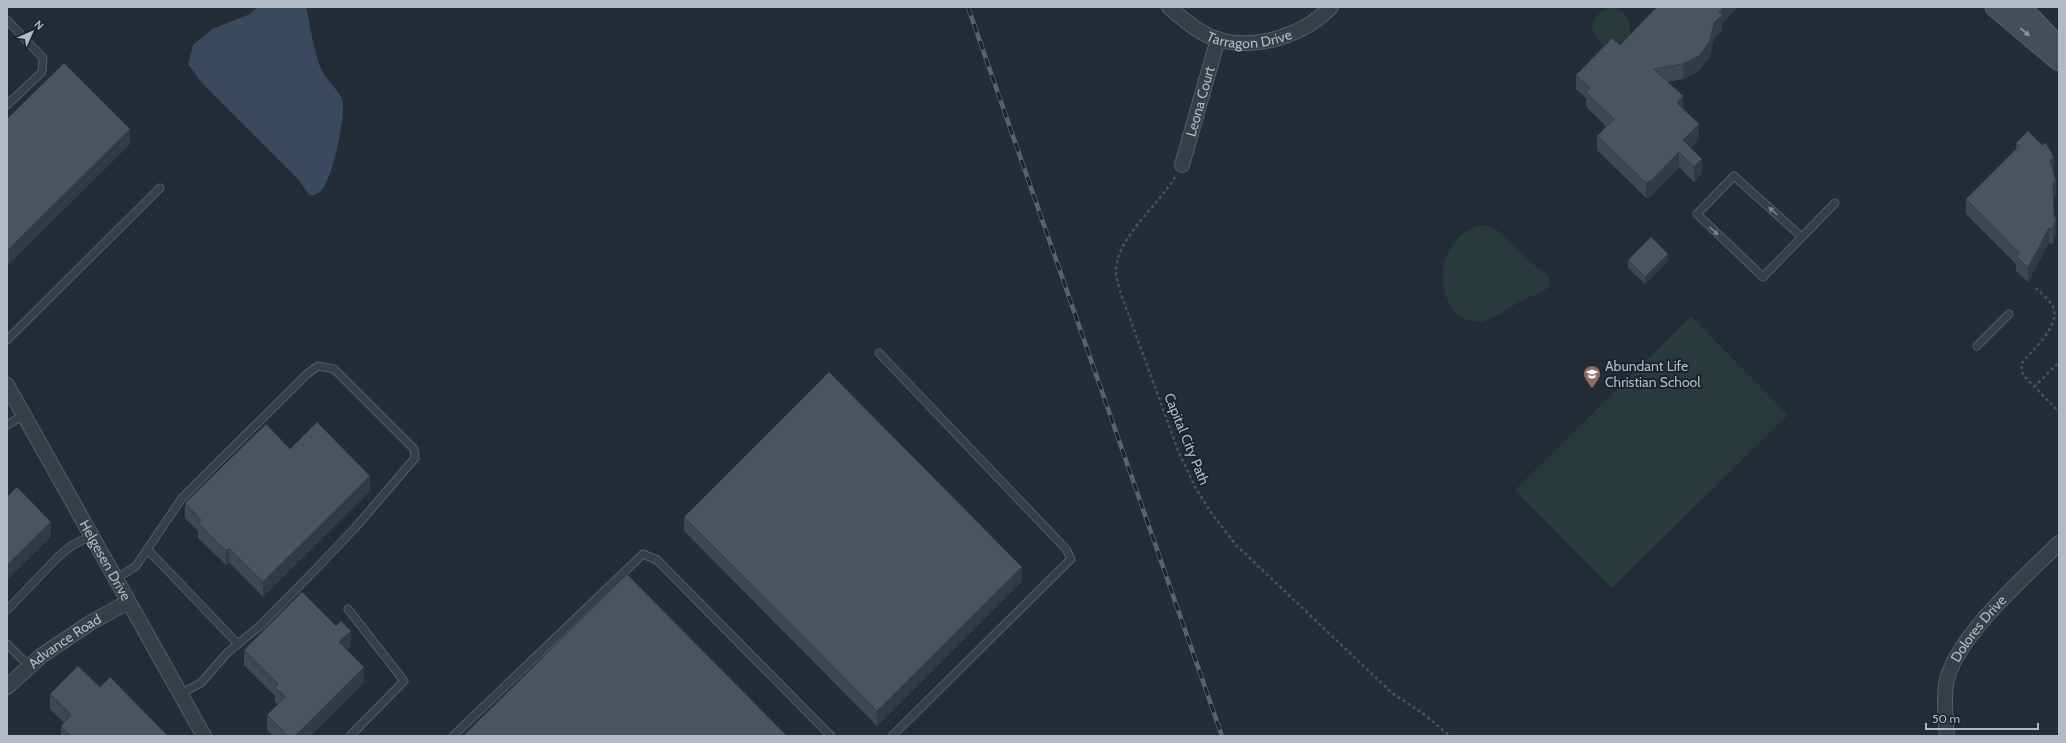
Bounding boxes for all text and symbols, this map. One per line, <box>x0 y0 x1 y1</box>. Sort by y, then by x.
north arrow <box>12 12 52 52</box>
text: N <box>31 17 47 33</box>
street label: Tarragon Drive <box>1204 25 1294 52</box>
one-way arrow <box>2020 28 2030 37</box>
street label: Leona Court <box>1182 64 1219 139</box>
one-way arrow <box>1768 207 1777 216</box>
one-way arrow <box>1709 226 1719 236</box>
place label: Abundant Life Christian School <box>1605 357 1701 391</box>
school or university icon: Abundant Life Christian School <box>1582 364 1602 389</box>
street label: Capital City Path <box>1160 390 1214 488</box>
street label: Helgesen Drive <box>76 517 135 604</box>
street label: Dolores Drive <box>1946 591 2010 665</box>
street label: Advance Road <box>24 610 104 672</box>
scale bar <box>1926 705 2038 731</box>
text: 50 m <box>1932 711 1960 726</box>

